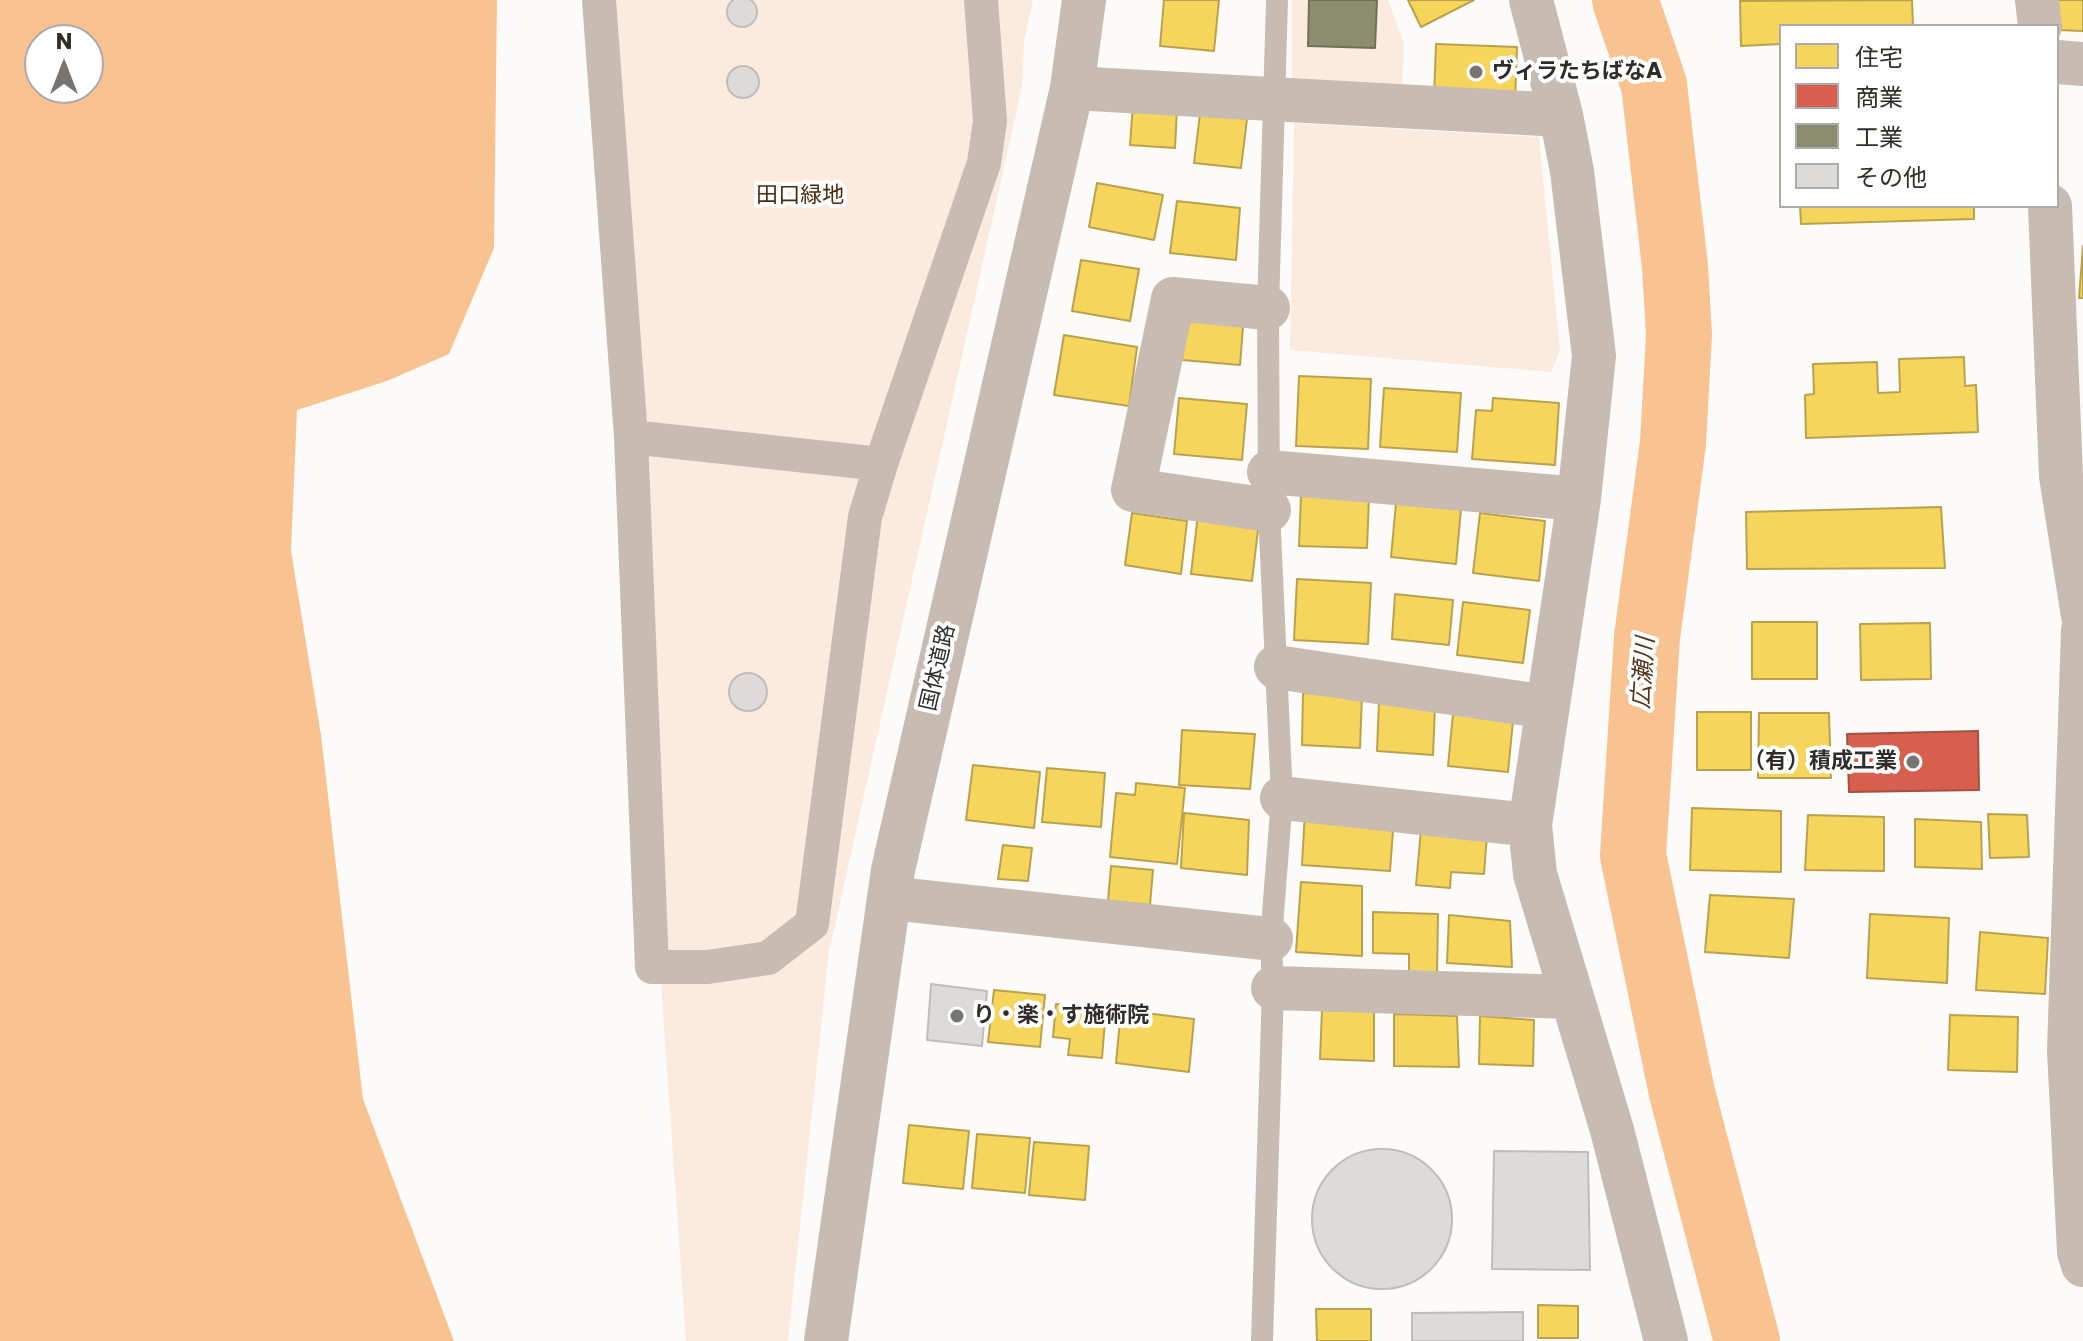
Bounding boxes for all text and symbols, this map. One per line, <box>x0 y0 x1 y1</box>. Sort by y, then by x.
north arrow <box>24 24 104 104</box>
legend <box>1779 24 2059 208</box>
text: N <box>56 26 72 57</box>
text: 住宅 <box>1855 41 1903 74</box>
place label: ヴィラたちばなA <box>1492 59 1662 85</box>
marker: ヴィラたちばなA <box>1467 63 1485 81</box>
text: 商業 <box>1855 81 1903 114</box>
text: 工業 <box>1855 121 1903 154</box>
text: その他 <box>1855 161 1927 194</box>
park label: 田口緑地 <box>756 183 844 209</box>
street label: 国体道路 <box>916 622 962 714</box>
water label: 広瀬川 <box>1628 636 1662 710</box>
place label: （有）積成工業 <box>1743 749 1897 775</box>
marker: （有）積成工業 <box>1904 753 1922 771</box>
place label: り・楽・す施術院 <box>973 1003 1149 1029</box>
marker: り・楽・す施術院 <box>948 1007 966 1025</box>

